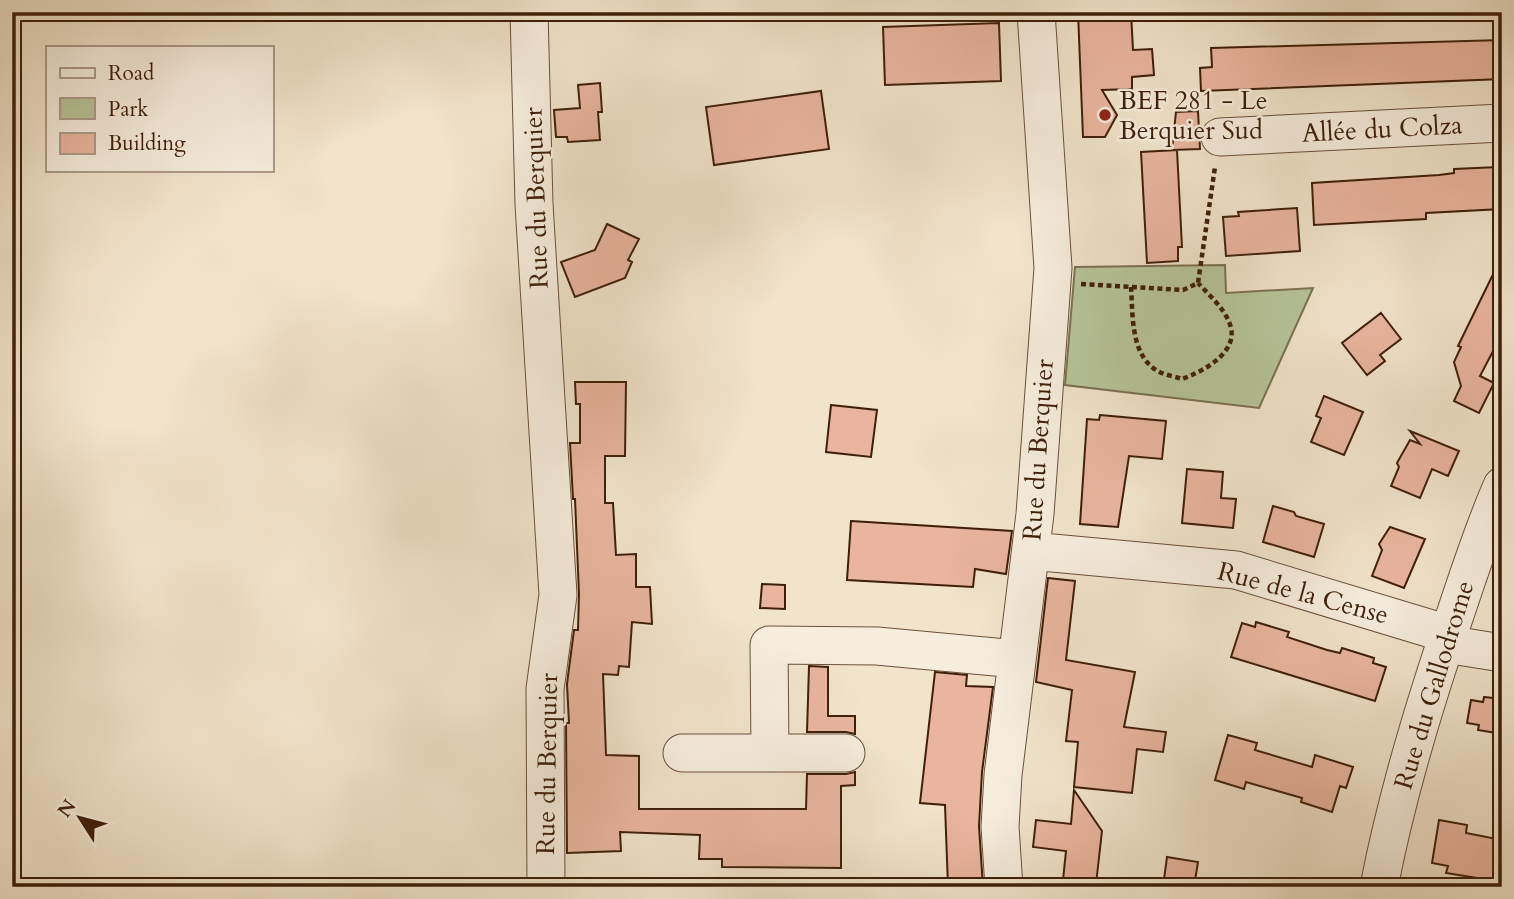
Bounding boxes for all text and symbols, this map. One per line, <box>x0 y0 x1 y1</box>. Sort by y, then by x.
legend <box>46 46 273 172</box>
text: Road <box>108 59 154 88</box>
place label: BEF 281 - Le Berquier Sud <box>1119 83 1268 148</box>
text: Park <box>108 95 149 124</box>
street label: Rue du Berquier <box>515 106 557 290</box>
marker: BEF 281 - Le Berquier Sud <box>1097 107 1113 123</box>
street label: Allée du Colza <box>1301 107 1463 151</box>
text: Building <box>108 129 186 158</box>
street label: Rue du Berquier <box>1014 358 1062 542</box>
street label: Rue de la Cense <box>1214 553 1392 633</box>
street label: Rue du Gallodrome <box>1386 576 1482 794</box>
street label: Rue du Berquier <box>528 672 566 855</box>
north arrow <box>46 783 116 853</box>
text: N <box>52 794 83 823</box>

